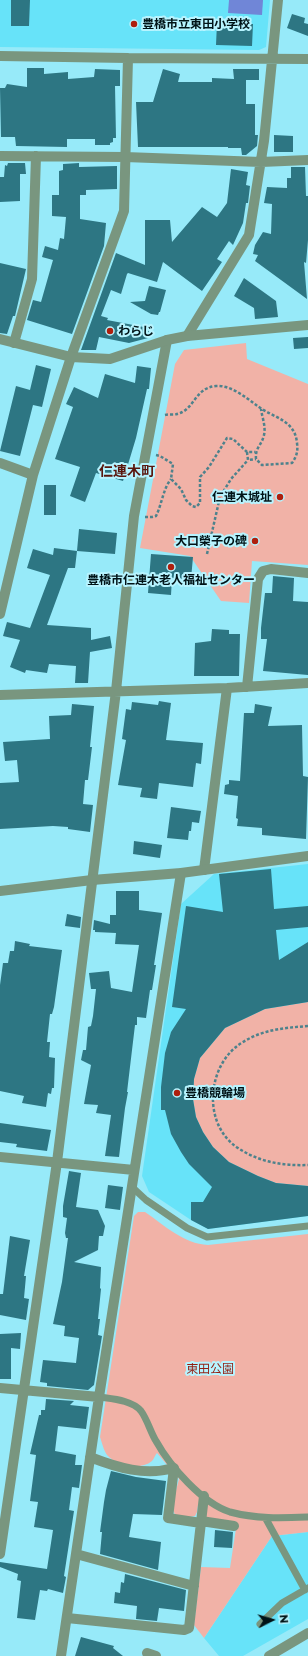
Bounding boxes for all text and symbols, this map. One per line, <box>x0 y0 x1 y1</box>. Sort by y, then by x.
place label: 豊橋市立東田小学校 <box>142 17 250 31</box>
marker: 豊橋市立東田小学校 <box>129 19 139 29</box>
place label: わらじ <box>118 324 154 338</box>
marker: わらじ <box>105 326 115 336</box>
district label: 仁連木町 <box>99 464 155 480</box>
place label: 仁連木城址 <box>212 490 272 504</box>
marker: 仁連木城址 <box>275 492 285 502</box>
place label: 大口榮子の碑 <box>175 534 247 548</box>
marker: 大口榮子の碑 <box>250 536 260 546</box>
marker: 豊橋市仁連木老人福祉センター <box>166 562 176 572</box>
place label: 豊橋市仁連木老人福祉センター <box>87 573 255 587</box>
place label: 豊橋競輪場 <box>185 1086 245 1100</box>
marker: 豊橋競輪場 <box>172 1088 182 1098</box>
park label: 東田公園 <box>186 1362 234 1376</box>
north arrow <box>252 1600 292 1640</box>
text: N <box>277 1614 291 1624</box>

